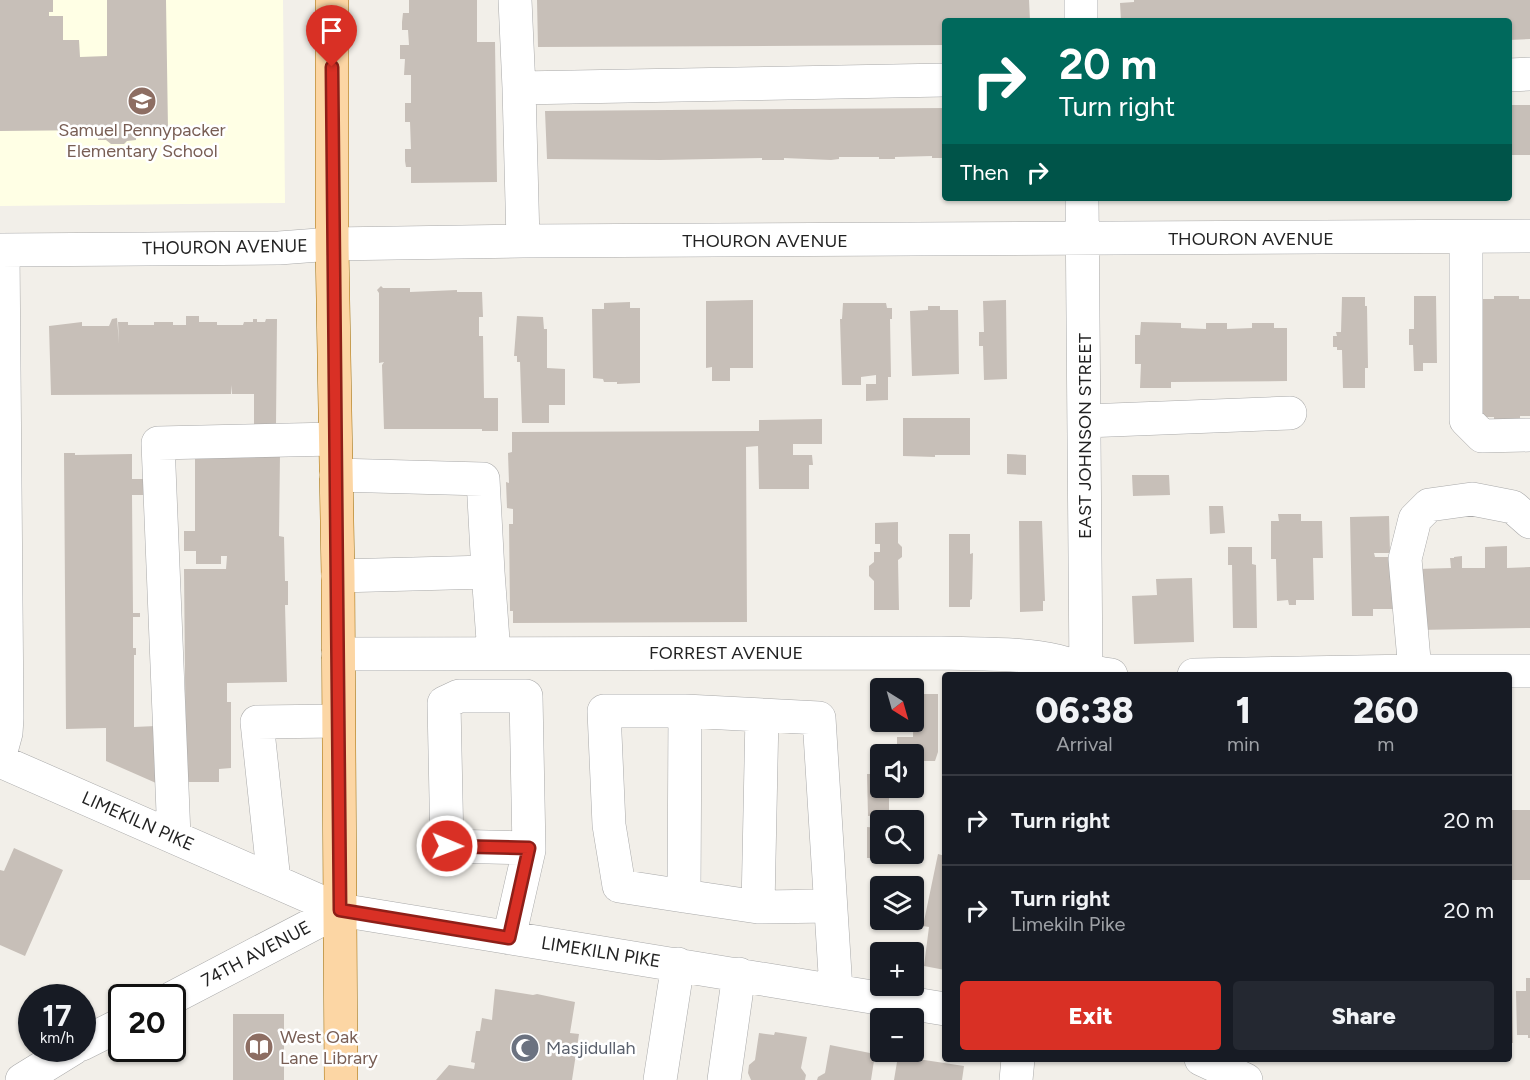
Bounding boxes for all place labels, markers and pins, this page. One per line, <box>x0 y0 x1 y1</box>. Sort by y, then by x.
pin <box>306 5 357 67</box>
school or university icon: Samuel Pennypacker Elementary School <box>126 85 158 117</box>
place label: Samuel Pennypacker Elementary School <box>58 119 226 162</box>
place label: West Oak Lane Library <box>280 1026 378 1069</box>
library icon: West Oak Lane Library <box>243 1031 275 1063</box>
mosque icon: Masjidullah <box>509 1032 541 1064</box>
place label: Masjidullah <box>546 1037 636 1059</box>

